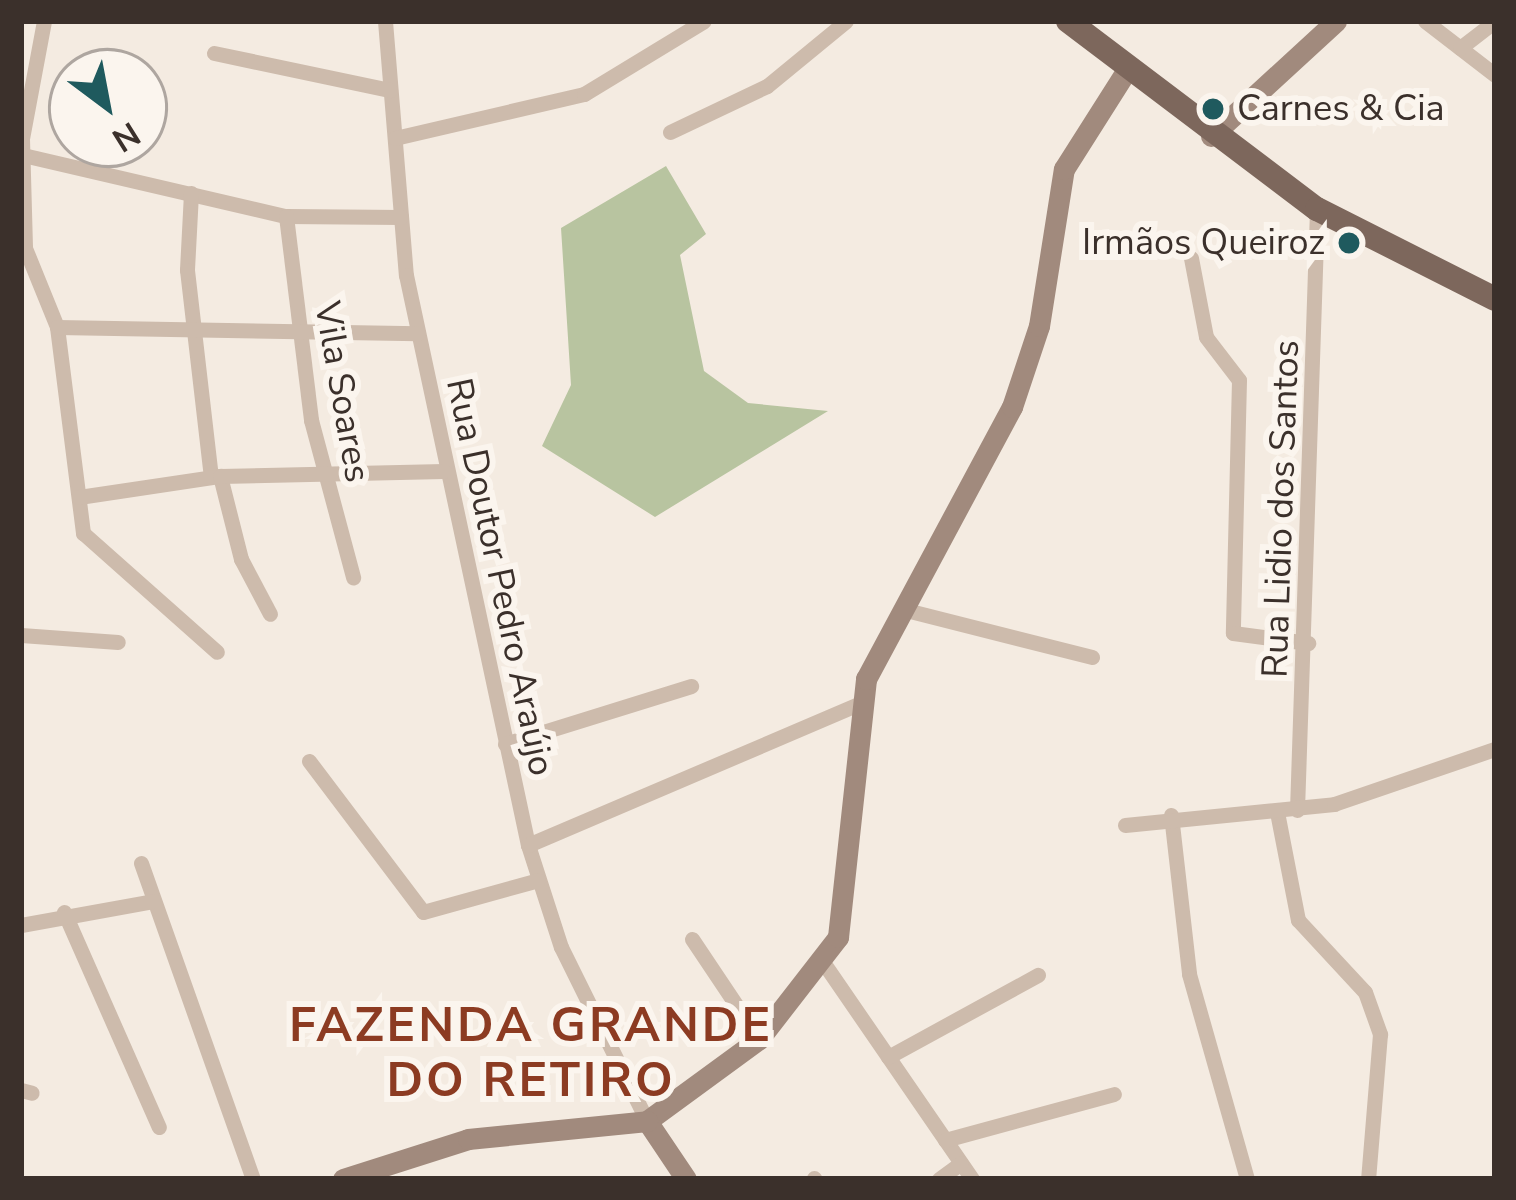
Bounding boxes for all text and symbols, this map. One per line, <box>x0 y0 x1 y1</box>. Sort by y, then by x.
north arrow <box>48 48 168 168</box>
place label: Carnes & Cia <box>1237 87 1445 131</box>
marker: Carnes & Cia <box>1200 96 1226 122</box>
text: N <box>103 111 148 162</box>
place label: Irmãos Queiroz <box>1082 221 1325 265</box>
marker: Irmãos Queiroz <box>1336 230 1362 256</box>
street label: Vila Soares <box>305 298 379 486</box>
street label: Rua Lidio dos Santos <box>1254 339 1308 679</box>
street label: Rua Doutor Pedro Araújo <box>437 374 563 780</box>
district label: FAZENDA GRANDE DO RETIRO <box>289 996 773 1109</box>

